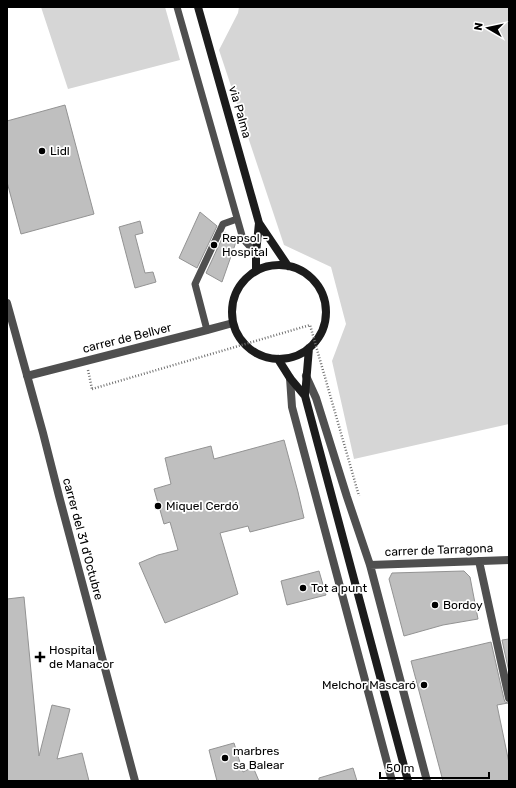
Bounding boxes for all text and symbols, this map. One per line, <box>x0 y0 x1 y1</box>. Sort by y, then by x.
north arrow <box>468 8 508 48</box>
text: N <box>472 22 486 31</box>
street label: via Palma <box>226 84 254 140</box>
place label: Lidl <box>50 144 70 158</box>
marker: Lidl <box>37 146 47 156</box>
place label: Repsol - Hospital <box>222 231 268 259</box>
marker: Repsol - Hospital <box>209 240 219 250</box>
street label: carrer de Bellver <box>81 320 173 356</box>
street label: carrer del 31 d'Octubre <box>60 476 106 602</box>
place label: Miquel Cerdó <box>166 499 239 513</box>
marker: Miquel Cerdó <box>153 501 163 511</box>
street label: carrer de Tarragona <box>384 541 494 559</box>
place label: Tot a punt <box>311 581 367 595</box>
marker: Tot a punt <box>298 583 308 593</box>
place label: Bordoy <box>443 598 483 612</box>
marker: Bordoy <box>430 600 440 610</box>
place label: Hospital de Manacor <box>49 643 114 671</box>
marker: Hospital de Manacor <box>34 651 46 663</box>
place label: Melchor Mascaró <box>322 678 416 692</box>
marker: Melchor Mascaró <box>419 680 429 690</box>
place label: marbres sa Balear <box>233 744 285 772</box>
marker: marbres sa Balear <box>220 753 230 763</box>
scale bar <box>380 754 489 780</box>
text: 50 m <box>386 761 414 775</box>

